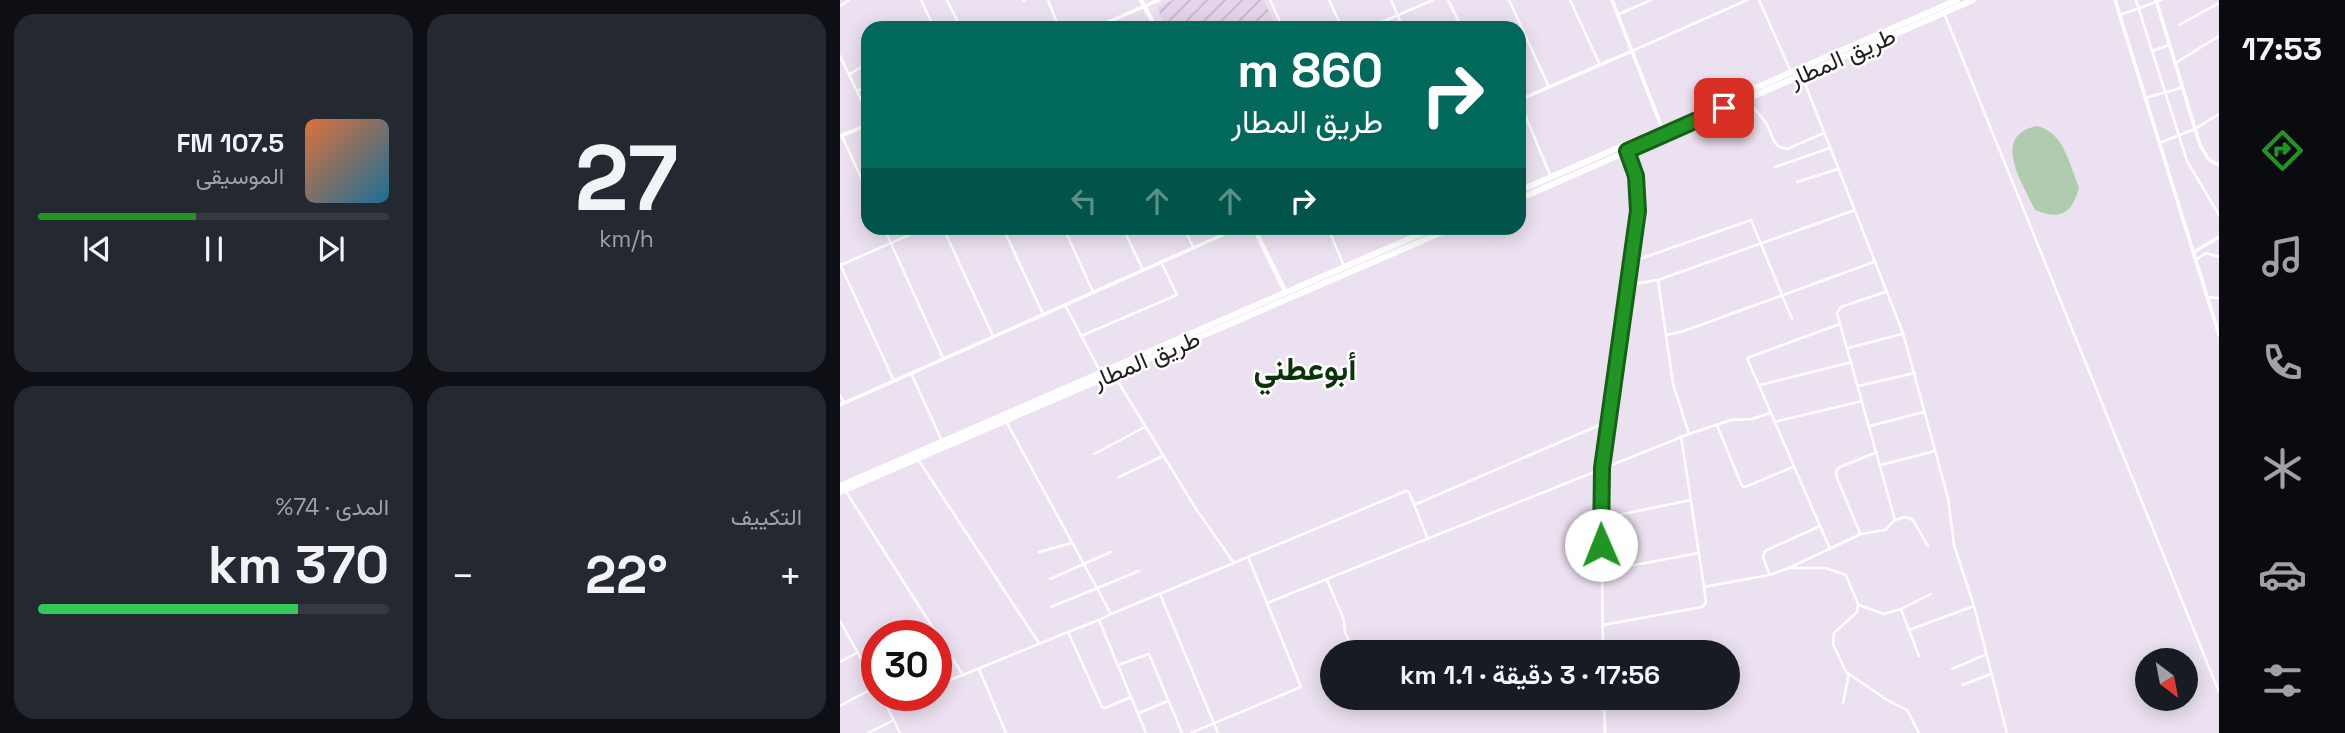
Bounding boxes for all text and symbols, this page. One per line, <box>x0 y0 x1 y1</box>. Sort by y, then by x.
street label: طريق المطار <box>1783 20 1900 95</box>
text: 17:53 <box>2242 29 2322 69</box>
text: 860 m <box>1237 39 1383 101</box>
icon: right <box>1407 49 1498 140</box>
pin <box>1694 78 1754 138</box>
icon: arrive <box>1705 89 1743 127</box>
text: طريق المطار <box>1231 102 1383 142</box>
text: 27 <box>575 120 678 237</box>
text: 107.5 FM <box>176 126 284 160</box>
icon: directions <box>2258 126 2307 175</box>
text: الموسيقى <box>196 161 284 191</box>
icon: left <box>1065 182 1103 220</box>
icon: ahead <box>1138 182 1176 220</box>
icon: ahead <box>1211 182 1249 220</box>
icon: right <box>1284 182 1322 220</box>
text: km/h <box>599 224 654 254</box>
icon: previous <box>78 230 116 268</box>
icon: pause <box>195 230 233 268</box>
icon: next <box>312 230 350 268</box>
icon: music <box>2258 232 2307 281</box>
street label: طريق المطار <box>1087 322 1205 396</box>
icon: phone <box>2258 338 2307 387</box>
district label: أبوعطني <box>1254 349 1356 396</box>
icon: climate <box>2258 444 2307 493</box>
text: المدى · 74% <box>276 492 389 522</box>
text: التكييف <box>731 502 802 532</box>
position arrow <box>1564 508 1638 582</box>
text: 370 km <box>208 532 389 598</box>
text: 22° <box>585 542 668 608</box>
icon: car <box>2258 550 2307 599</box>
text: − <box>451 552 475 600</box>
text: + <box>778 552 802 600</box>
speed limit sign: 30 <box>861 620 952 711</box>
north arrow <box>2135 648 2198 710</box>
map controls <box>2135 648 2198 711</box>
icon: filters <box>2258 656 2307 705</box>
text: 17:56 · 3 دقيقة · 1.1 km <box>1400 658 1660 692</box>

